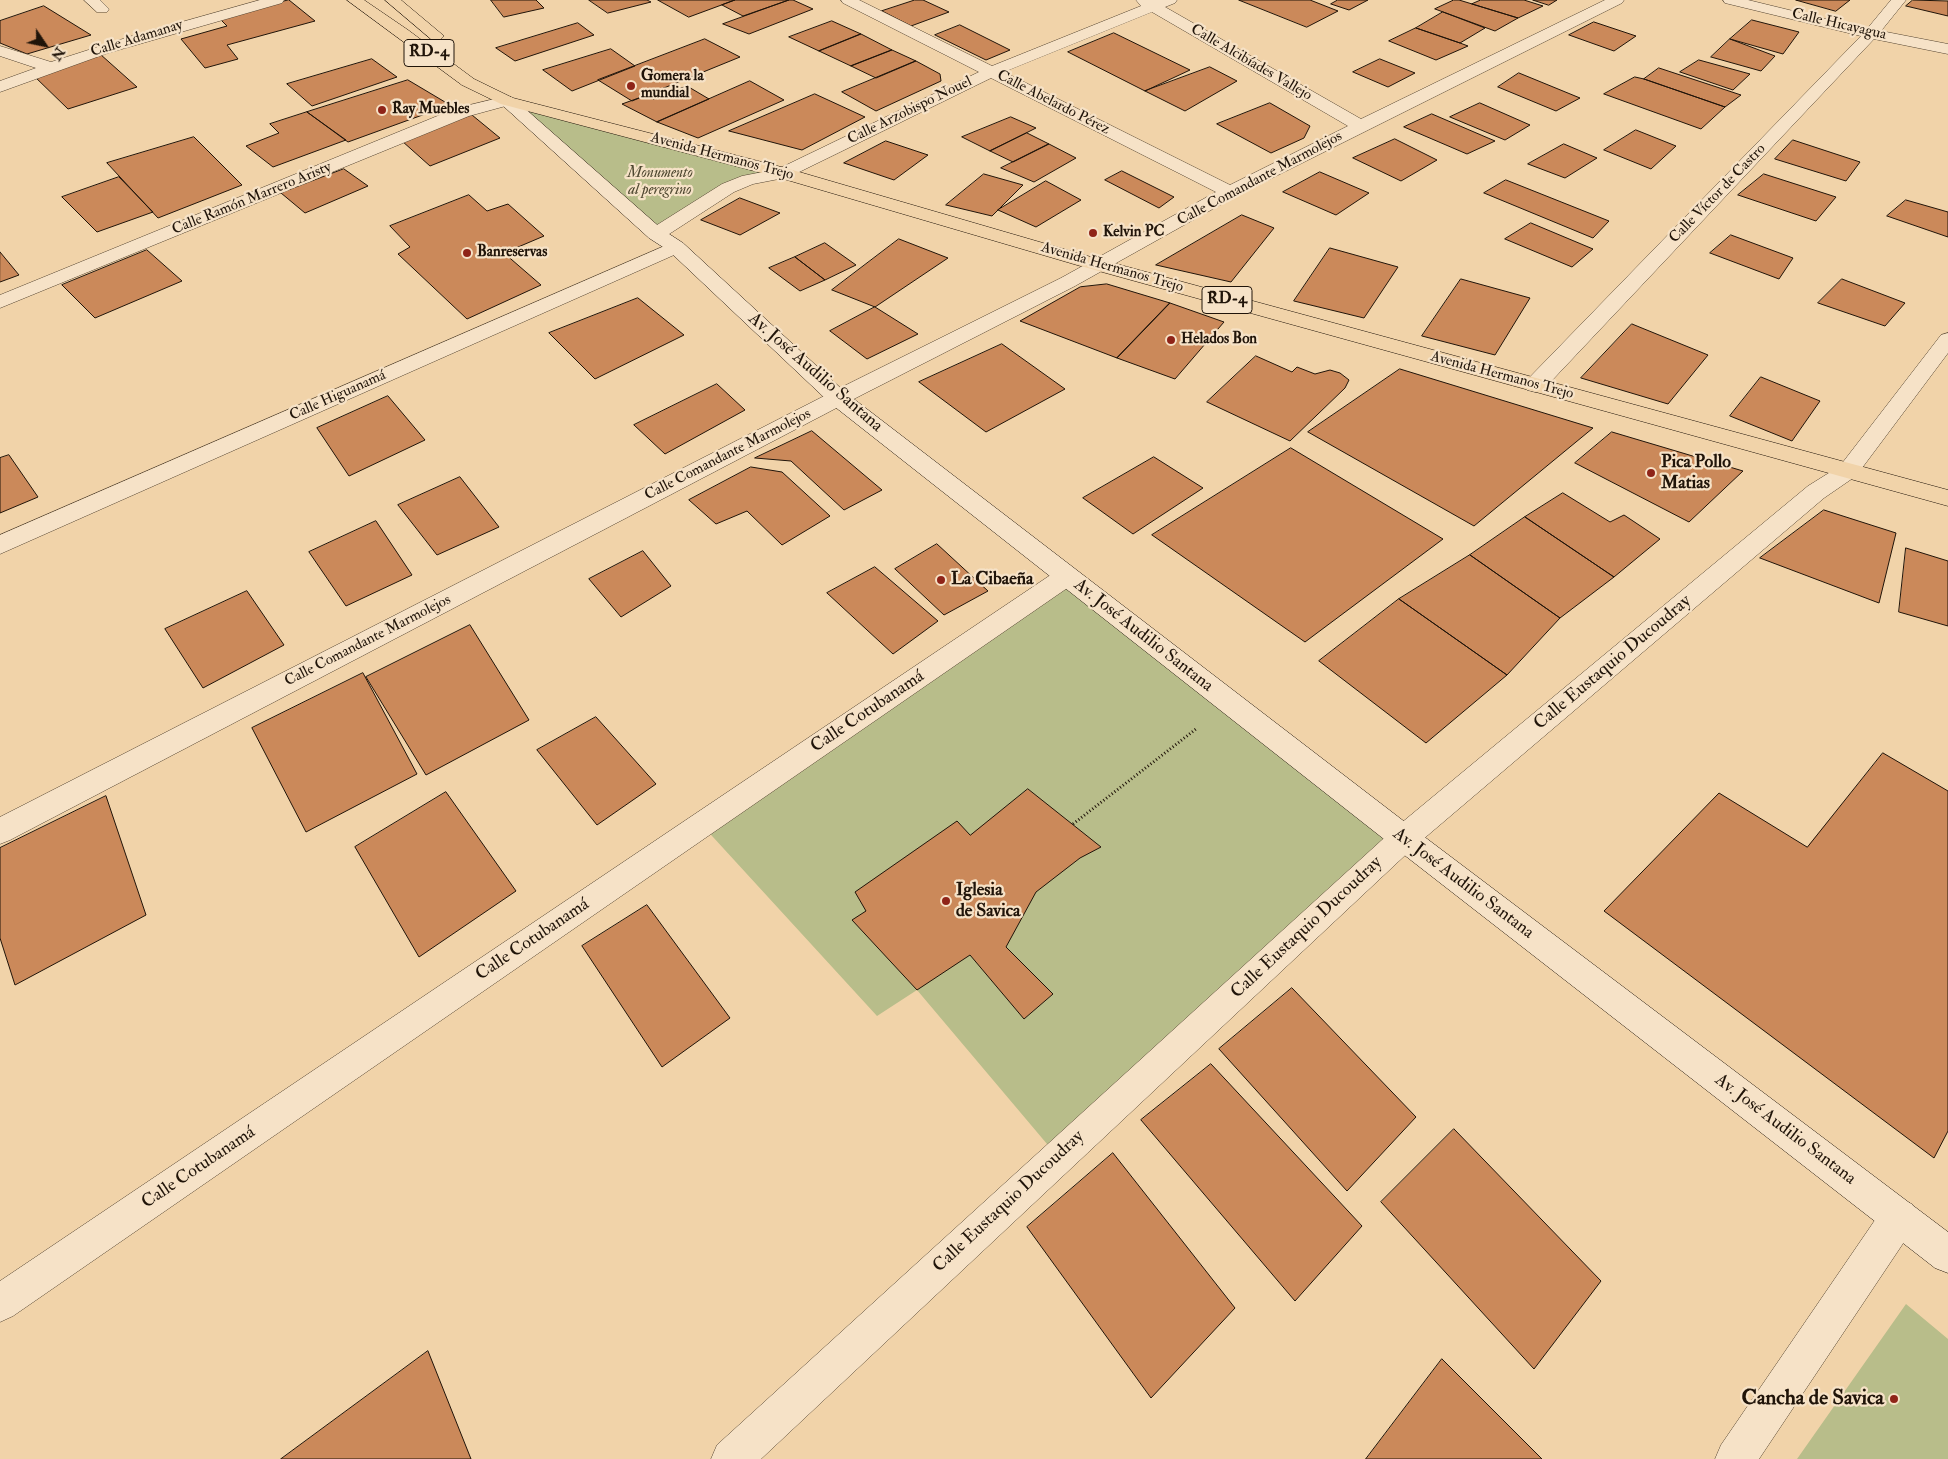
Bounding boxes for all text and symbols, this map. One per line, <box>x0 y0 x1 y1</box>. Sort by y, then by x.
street label: Calle Hicayagua <box>1790 5 1888 45</box>
street label: Calle Adamanay <box>89 16 185 62</box>
north arrow <box>20 20 70 70</box>
street label: Calle Alcibíades Vallejo <box>1187 21 1315 105</box>
road number: RD-4 <box>404 40 454 66</box>
text: N <box>47 44 68 64</box>
street label: Calle Abelardo Pérez <box>994 67 1112 139</box>
place label: Gomera la mundial <box>641 68 704 103</box>
street label: Calle Arzobispo Nouel <box>845 73 975 149</box>
marker: Gomera la mundial <box>625 80 637 92</box>
place label: Ray Muebles <box>392 101 469 119</box>
marker: Ray Muebles <box>376 104 388 116</box>
street label: Calle Comandante Marmolejos <box>1174 128 1346 230</box>
street label: Avenida Hermanos Trejo <box>649 129 795 185</box>
street label: Calle Víctor de Castro <box>1666 141 1770 247</box>
street label: Calle Ramón Marrero Aristy <box>170 159 334 239</box>
park label: Monumento al peregrino <box>627 165 693 200</box>
place label: Kelvin PC <box>1103 224 1164 242</box>
marker: Kelvin PC <box>1087 227 1099 239</box>
street label: Avenida Hermanos Trejo <box>1039 239 1185 297</box>
place label: Banreservas <box>477 244 547 262</box>
marker: Banreservas <box>461 247 473 259</box>
road number: RD-4 <box>1202 286 1252 314</box>
street label: Av. José Audilio Santana <box>743 309 887 437</box>
place label: Helados Bon <box>1181 331 1257 349</box>
marker: Helados Bon <box>1165 334 1177 346</box>
street label: Avenida Hermanos Trejo <box>1429 348 1575 404</box>
street label: Calle Higuanamá <box>287 367 389 425</box>
street label: Calle Comandante Marmolejos <box>642 405 814 505</box>
place label: Pica Pollo Matias <box>1661 452 1731 494</box>
marker: Pica Pollo Matias <box>1645 467 1657 479</box>
place label: La Cibaeña <box>951 569 1033 591</box>
marker: La Cibaeña <box>935 574 947 586</box>
street label: Av. José Audilio Santana <box>1069 575 1217 697</box>
street label: Calle Comandante Marmolejos <box>282 591 454 691</box>
street label: Calle Eustaquio Ducoudray <box>1530 591 1696 735</box>
street label: Calle Cotubanamá <box>807 666 929 758</box>
street label: Av. José Audilio Santana <box>1388 824 1538 944</box>
street label: Calle Eustaquio Ducoudray <box>1227 852 1387 1004</box>
place label: Iglesia de Savica <box>956 880 1020 922</box>
street label: Calle Cotubanamá <box>472 894 594 986</box>
marker: Iglesia de Savica <box>940 895 952 907</box>
street label: Av. José Audilio Santana <box>1710 1070 1860 1190</box>
street label: Calle Cotubanamá <box>138 1122 260 1214</box>
street label: Calle Eustaquio Ducoudray <box>929 1126 1089 1278</box>
place label: Cancha de Savica <box>1742 1386 1884 1412</box>
marker: Cancha de Savica <box>1888 1393 1900 1405</box>

